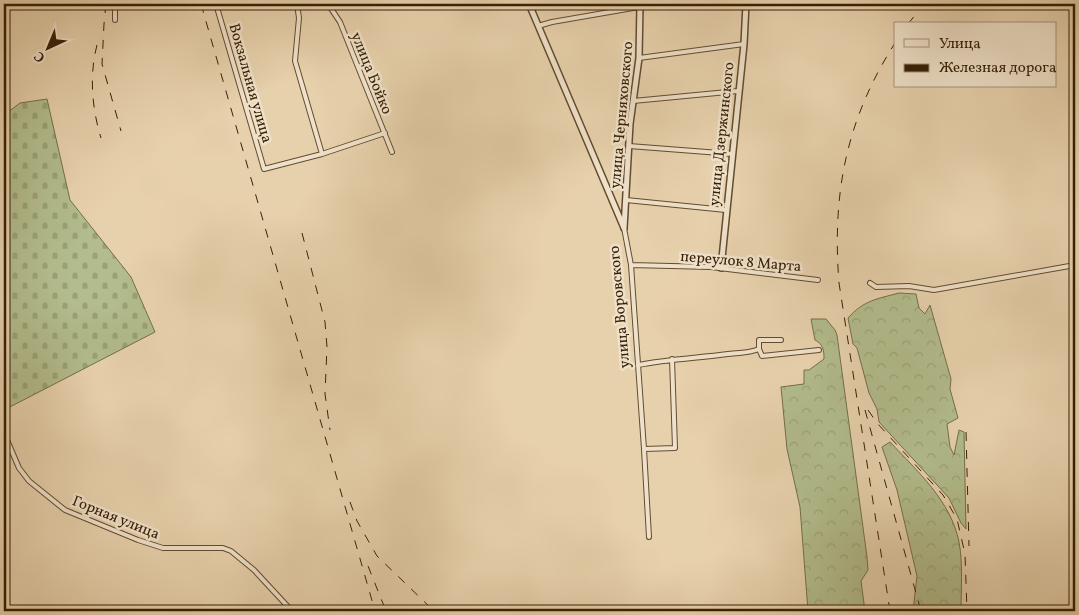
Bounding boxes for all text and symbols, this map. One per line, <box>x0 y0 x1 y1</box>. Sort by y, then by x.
street label: Вокзальная улица <box>222 21 277 146</box>
north arrow <box>22 22 72 72</box>
legend <box>894 22 1056 88</box>
street label: улица Бойко <box>345 29 397 118</box>
text: Улица <box>939 34 981 55</box>
street label: улица Черняховского <box>606 41 639 190</box>
text: С <box>30 46 50 66</box>
text: Железная дорога <box>939 58 1056 79</box>
street label: улица Дзержинского <box>704 61 740 207</box>
street label: улица Воровского <box>605 245 636 369</box>
street label: переулок 8 Марта <box>680 247 802 278</box>
street label: Горная улица <box>69 491 162 545</box>

